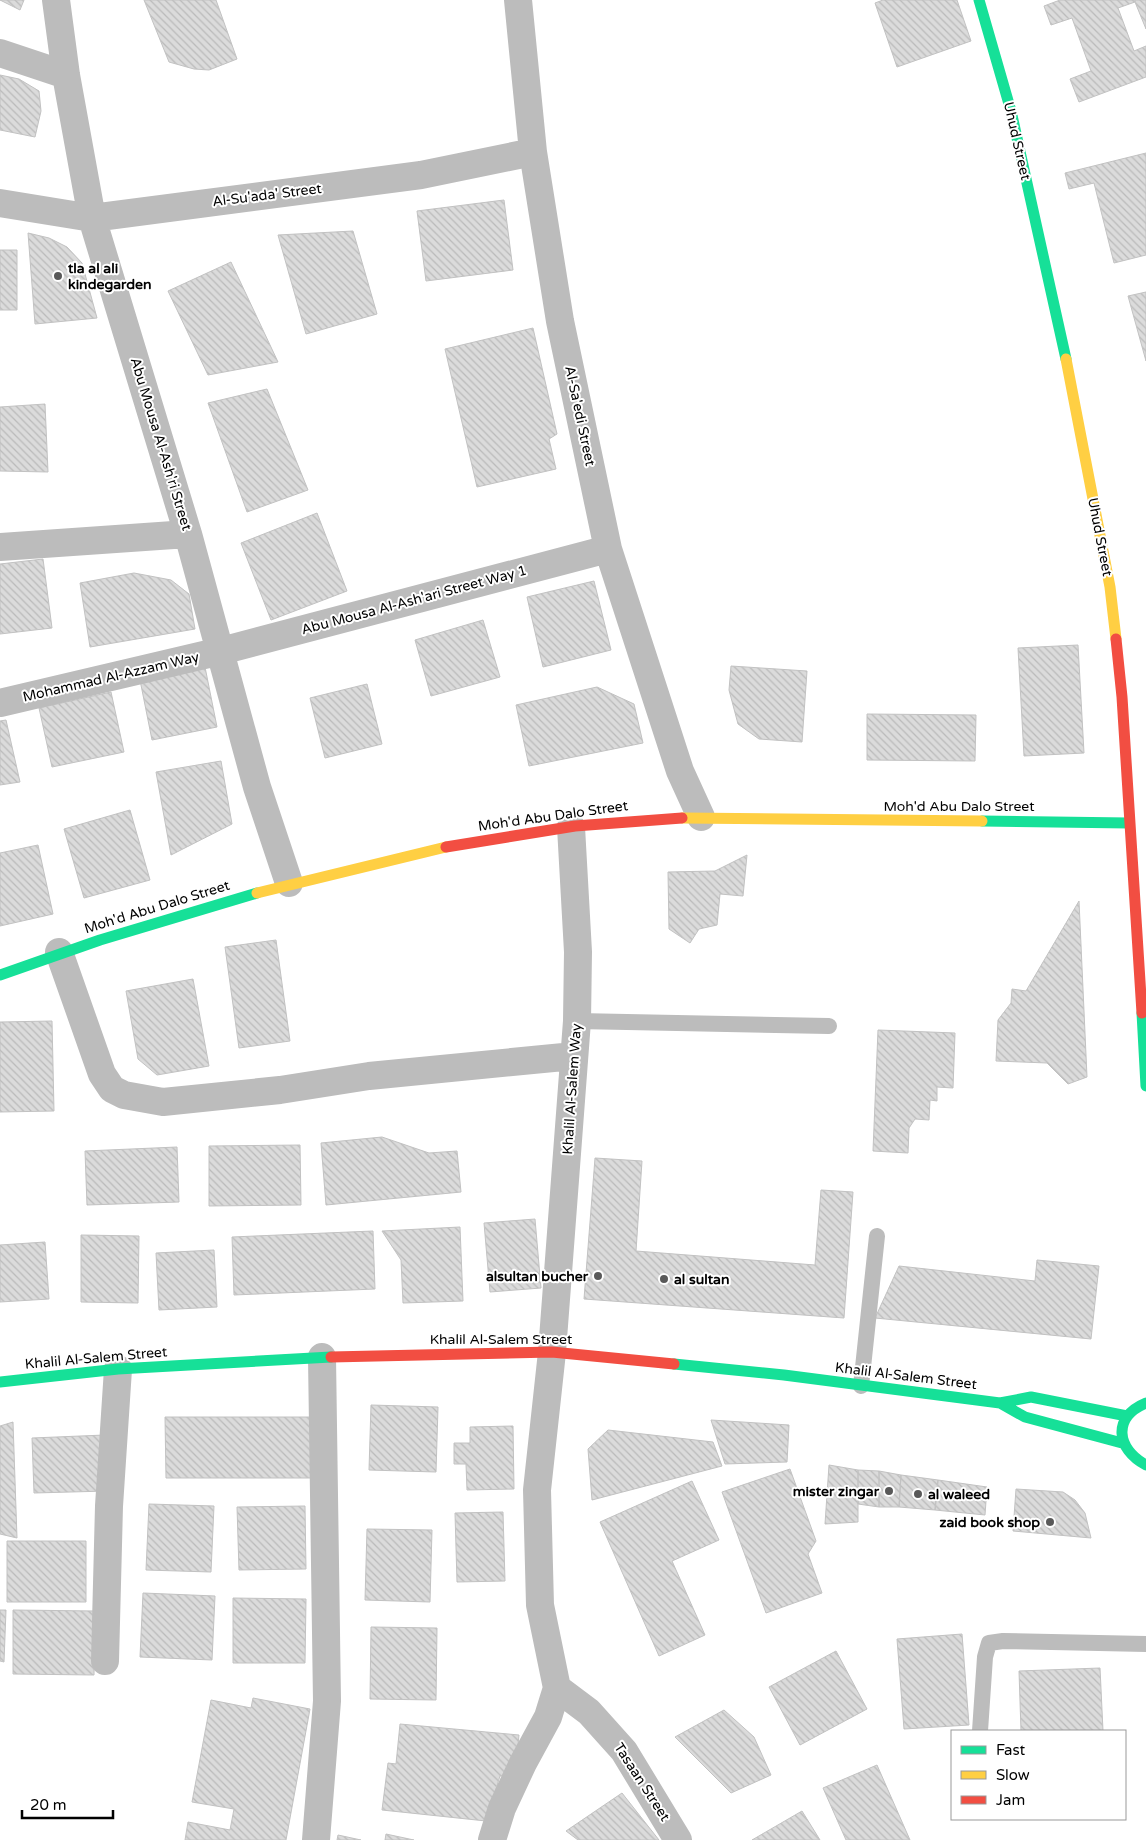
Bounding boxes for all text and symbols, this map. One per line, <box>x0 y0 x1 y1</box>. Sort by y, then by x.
street label: Uhud Street <box>1000 100 1034 182</box>
street label: Al-Su'ada' Street <box>211 180 323 210</box>
place label: tla al ali kindegarden <box>67 260 152 293</box>
marker: tla al ali kindegarden <box>52 270 64 282</box>
street label: Abu Mousa Al-Ash'ri Street <box>127 356 196 533</box>
street label: Al-Sa'edi Street <box>561 364 599 468</box>
street label: Uhud Street <box>1084 496 1116 578</box>
street label: Abu Mousa Al-Ash'ari Street Way 1 <box>299 562 529 638</box>
street label: Mohammad Al-Azzam Way <box>21 648 201 706</box>
street label: Moh'd Abu Dalo Street <box>477 797 630 835</box>
street label: Moh'd Abu Dalo Street <box>883 798 1035 815</box>
street label: Moh'd Abu Dalo Street <box>82 877 232 937</box>
street label: Khalil Al-Salem Way <box>559 1022 585 1155</box>
place label: alsultan bucher <box>486 1268 589 1285</box>
marker: alsultan bucher <box>592 1270 604 1282</box>
place label: al sultan <box>674 1271 729 1288</box>
marker: al sultan <box>658 1273 670 1285</box>
street label: Khalil Al-Salem Street <box>430 1331 573 1348</box>
street label: Khalil Al-Salem Street <box>24 1343 168 1373</box>
street label: Khalil Al-Salem Street <box>834 1359 979 1393</box>
place label: mister zingar <box>793 1483 880 1500</box>
marker: mister zingar <box>883 1485 895 1497</box>
place label: al waleed <box>928 1486 990 1503</box>
marker: al waleed <box>912 1488 924 1500</box>
place label: zaid book shop <box>939 1514 1040 1531</box>
marker: zaid book shop <box>1044 1516 1056 1528</box>
legend <box>951 1730 1126 1820</box>
street label: Tasaan Street <box>610 1740 674 1825</box>
text: Fast <box>996 1741 1026 1759</box>
text: Slow <box>996 1766 1030 1784</box>
scale bar <box>22 1788 114 1820</box>
text: Jam <box>996 1791 1025 1809</box>
text: 20 m <box>30 1796 67 1814</box>

